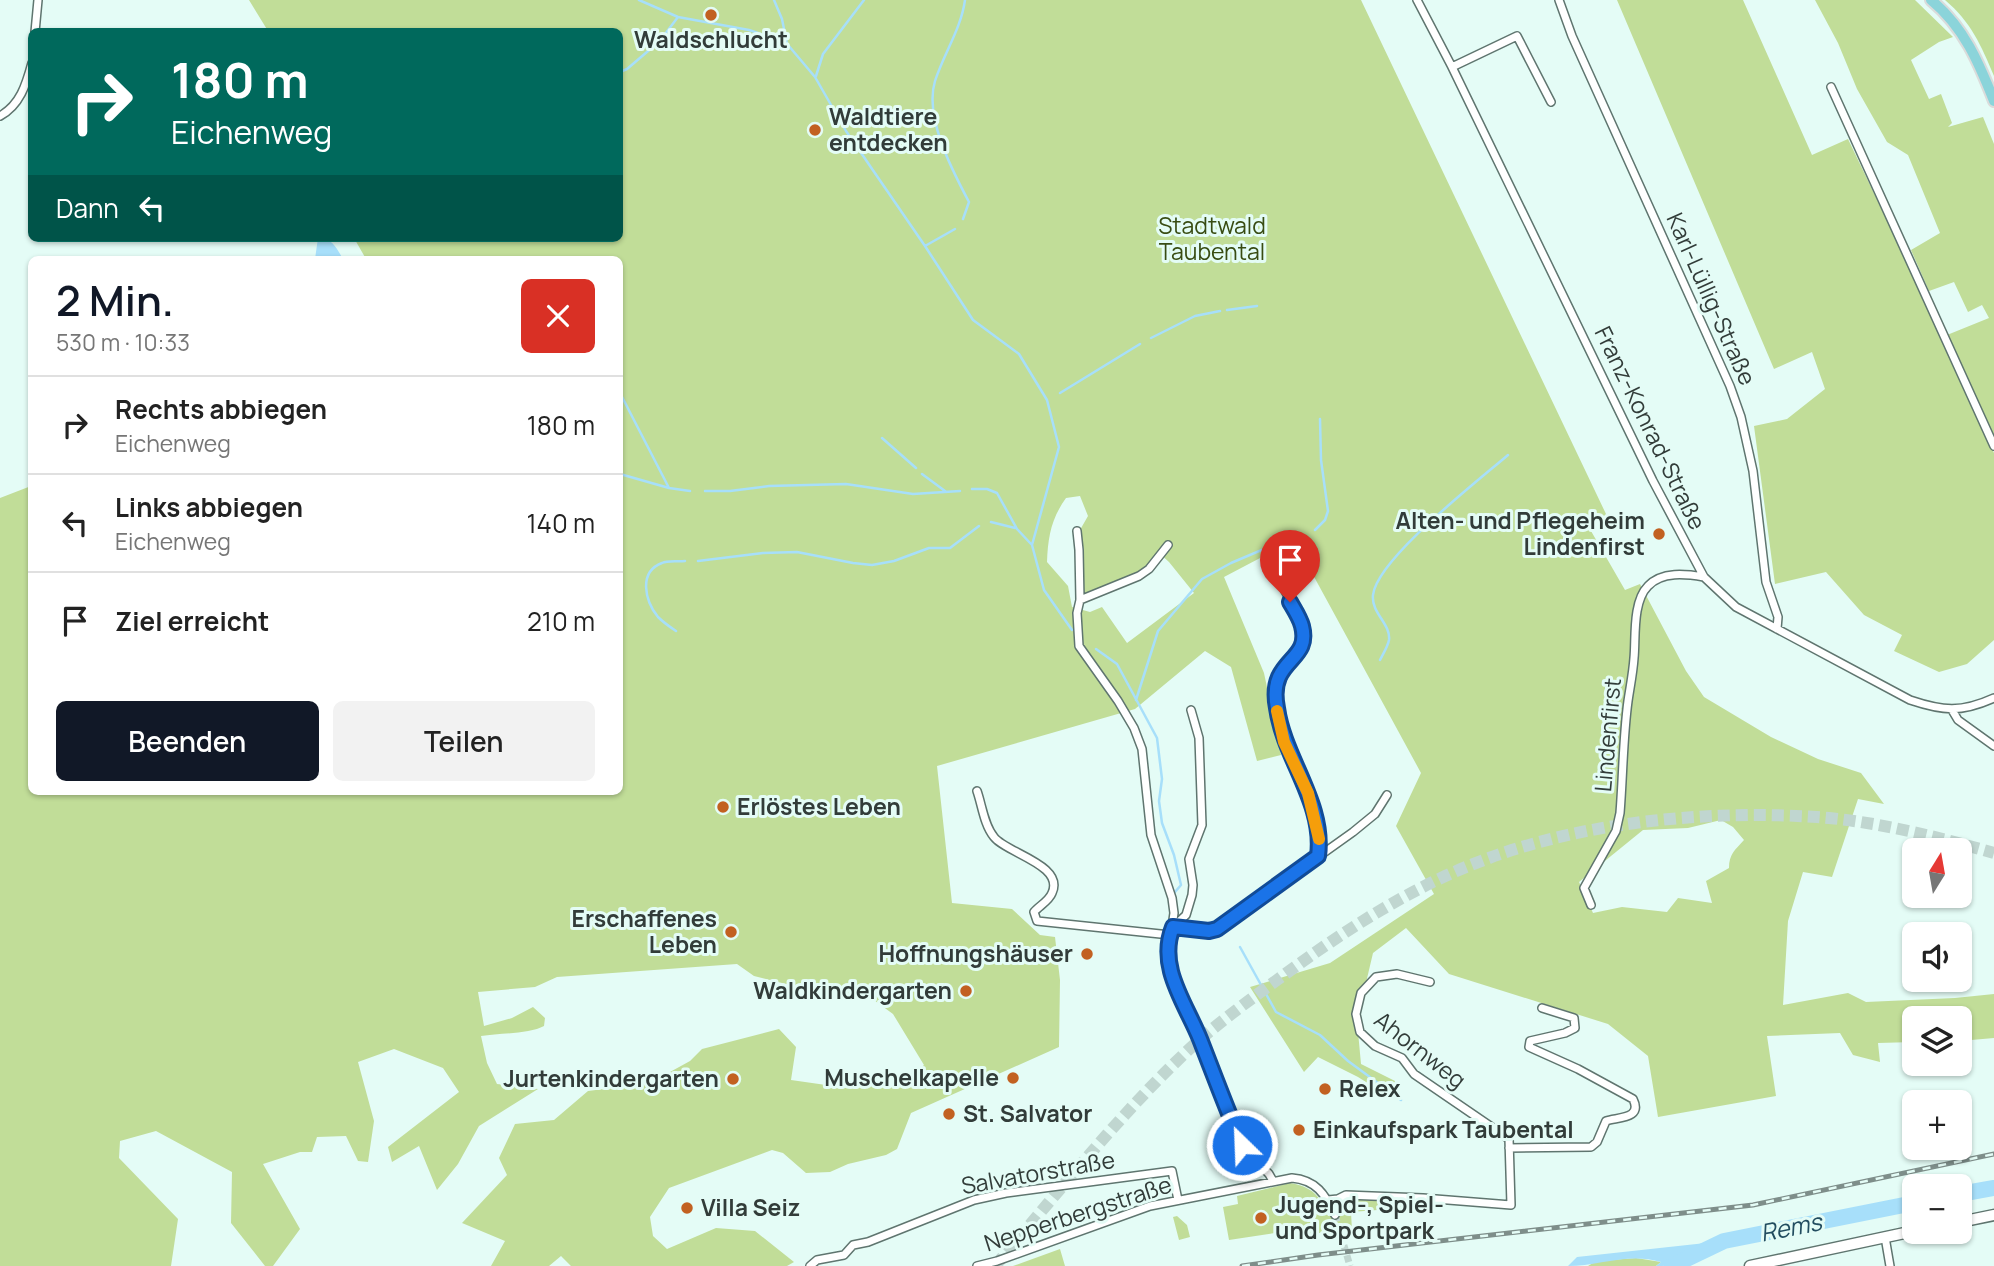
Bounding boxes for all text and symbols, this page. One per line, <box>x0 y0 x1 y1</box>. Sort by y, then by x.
marker: Waldschlucht <box>703 7 719 23</box>
place label: Waldschlucht <box>634 23 788 55</box>
text: 180 m <box>171 46 309 113</box>
icon: right <box>56 56 147 147</box>
place label: Waldtiere entdecken <box>829 100 948 158</box>
text: Eichenweg <box>171 110 332 154</box>
marker: Waldtiere entdecken <box>807 122 823 138</box>
icon: left <box>133 189 171 227</box>
text: Dann <box>56 190 119 226</box>
street label: Karl-Lüllig-Straße <box>1660 207 1764 390</box>
park label: Stadtwald Taubental <box>1158 209 1266 267</box>
text: 2 Min. <box>56 271 174 329</box>
button: close <box>521 279 595 353</box>
street label: Franz-Konrad-Straße <box>1588 320 1714 535</box>
text: 530 m · 10:33 <box>56 326 190 358</box>
text: Rechts abbiegen <box>115 391 327 427</box>
icon: right <box>56 406 94 444</box>
text: 180 m <box>527 407 595 443</box>
text: Eichenweg <box>115 427 231 459</box>
text: Links abbiegen <box>115 489 303 525</box>
icon: left <box>56 504 94 542</box>
place label: Alten- und Pflegeheim Lindenfirst <box>1396 504 1645 562</box>
text: 140 m <box>526 505 595 541</box>
text: Eichenweg <box>115 525 231 557</box>
marker: Alten- und Pflegeheim Lindenfirst <box>1651 526 1667 542</box>
pin <box>1260 530 1320 602</box>
icon: arrive <box>1271 541 1309 579</box>
icon: arrive <box>56 602 94 640</box>
text: Ziel erreicht <box>115 603 269 639</box>
text: 210 m <box>527 603 595 639</box>
street label: Lindenfirst <box>1586 677 1628 793</box>
button: Beenden <box>56 701 319 781</box>
button: Teilen <box>333 701 595 781</box>
place label: Erlöstes Leben <box>737 790 901 822</box>
marker: Erlöstes Leben <box>715 799 731 815</box>
north arrow <box>1902 838 1972 908</box>
map controls <box>1902 838 1972 1244</box>
place label: Erschaffenes Leben <box>572 902 717 960</box>
button: sound <box>1902 922 1972 992</box>
marker: Erschaffenes Leben <box>723 924 739 940</box>
place label: Hoffnungshäuser <box>878 937 1073 969</box>
marker: Hoffnungshäuser <box>1079 946 1095 962</box>
place label: Waldkindergarten <box>753 974 952 1006</box>
marker: Waldkindergarten <box>958 983 974 999</box>
street label: Ahornweg <box>1368 1003 1473 1095</box>
button: layers <box>1902 1006 1972 1076</box>
place label: Muschelkapelle <box>824 1061 999 1093</box>
place label: Jurtenkindergarten <box>503 1062 719 1094</box>
marker: Muschelkapelle <box>1005 1070 1021 1086</box>
marker: Jurtenkindergarten <box>725 1071 741 1087</box>
place label: Relex <box>1339 1072 1401 1104</box>
marker: Relex <box>1317 1081 1333 1097</box>
button: + <box>1902 1090 1972 1160</box>
place label: St. Salvator <box>963 1097 1092 1129</box>
marker: St. Salvator <box>941 1106 957 1122</box>
position arrow <box>1205 1108 1279 1182</box>
place label: Einkaufspark Taubental <box>1313 1113 1574 1145</box>
marker: Einkaufspark Taubental <box>1291 1122 1307 1138</box>
street label: Salvatorstraße <box>959 1143 1117 1201</box>
street label: Nepperbergstraße <box>980 1168 1176 1258</box>
button: − <box>1902 1174 1972 1244</box>
place label: Jugend-, Spiel- und Sportpark <box>1275 1188 1444 1246</box>
place label: Villa Seiz <box>701 1191 800 1223</box>
marker: Villa Seiz <box>679 1200 695 1216</box>
water label: Rems <box>1757 1204 1827 1249</box>
marker: Jugend-, Spiel- und Sportpark <box>1253 1210 1269 1226</box>

